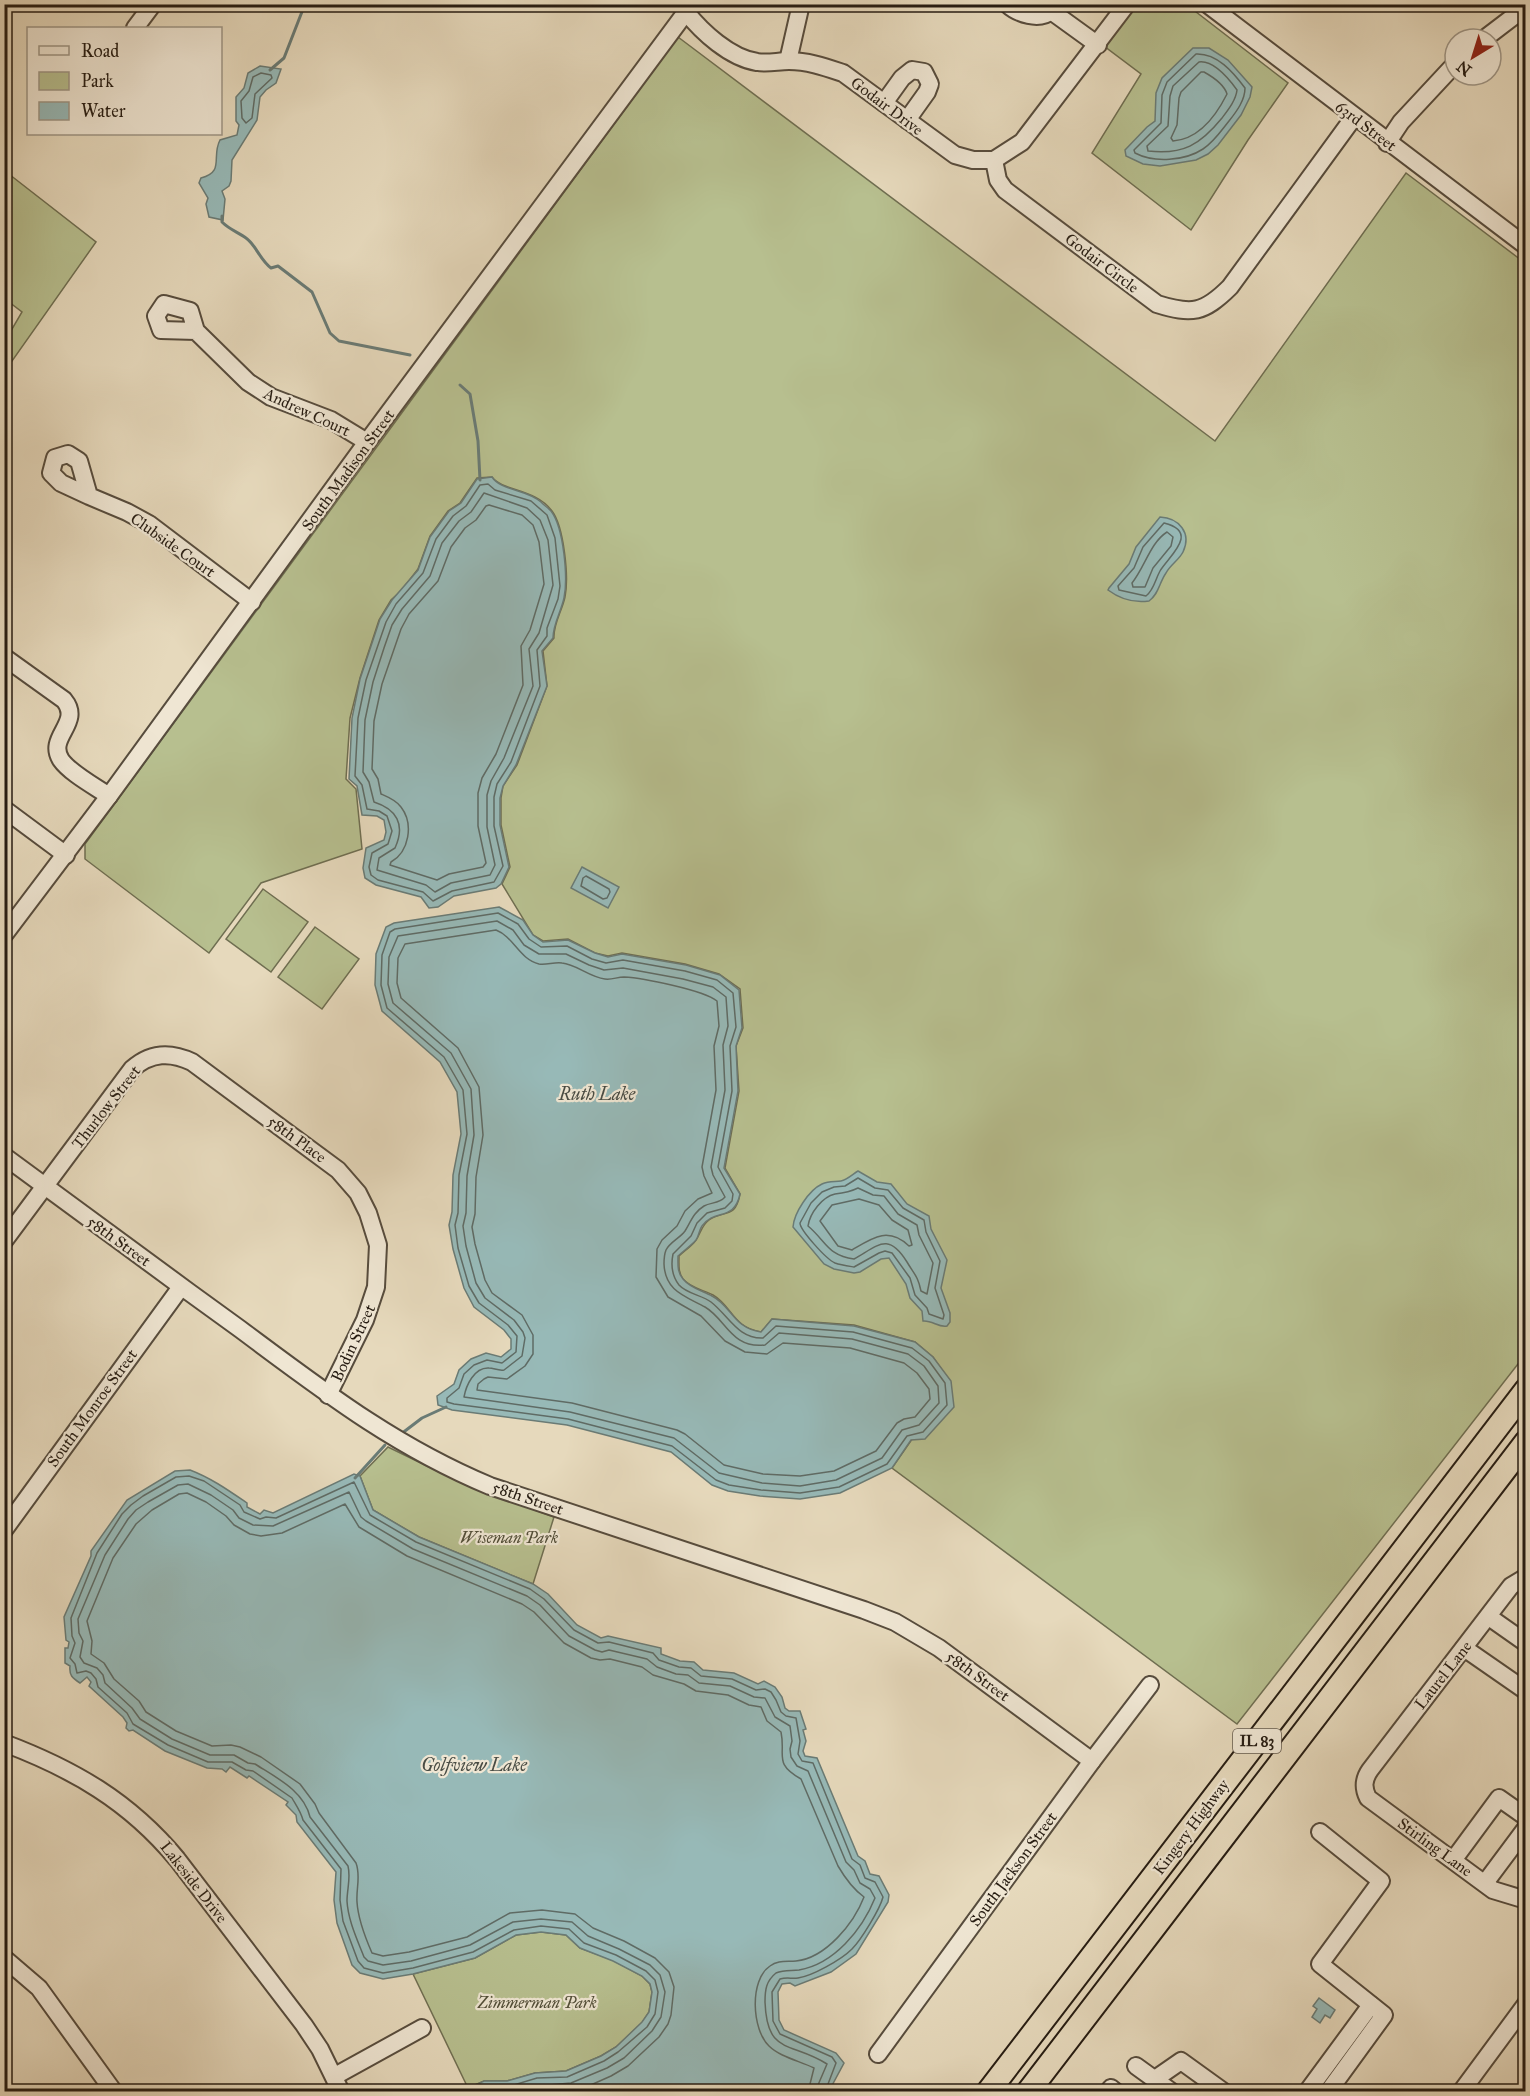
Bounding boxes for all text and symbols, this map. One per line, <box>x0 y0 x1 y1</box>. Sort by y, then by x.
legend <box>27 27 222 135</box>
north arrow <box>1443 27 1503 87</box>
text: Road <box>81 40 119 62</box>
text: N <box>1453 57 1475 80</box>
text: Park <box>81 70 114 92</box>
street label: Godair Drive <box>847 73 927 140</box>
street label: 63rd Street <box>1332 97 1401 155</box>
text: Water <box>81 100 126 122</box>
street label: Godair Circle <box>1061 229 1143 297</box>
street label: Andrew Court <box>260 383 354 440</box>
street label: South Madison Street <box>298 405 399 534</box>
street label: Clubside Court <box>127 509 219 581</box>
street label: Thurlow Street <box>68 1061 145 1152</box>
water label: Ruth Lake <box>558 1083 637 1105</box>
street label: 58th Place <box>264 1111 330 1167</box>
street label: 58th Street <box>84 1212 155 1271</box>
street label: Bodin Street <box>327 1301 379 1385</box>
street label: South Monroe Street <box>43 1345 141 1471</box>
street label: 58th Street <box>490 1477 566 1519</box>
park label: Wiseman Park <box>460 1528 558 1547</box>
street label: Laurel Lane <box>1410 1637 1476 1713</box>
street label: 58th Street <box>943 1647 1014 1706</box>
road number: IL 83 <box>1233 1729 1281 1753</box>
water label: Golfview Lake <box>421 1754 528 1776</box>
street label: Kingery Highway <box>1149 1775 1234 1879</box>
street label: South Jackson Street <box>965 1808 1062 1931</box>
street label: Stirling Lane <box>1393 1814 1476 1881</box>
street label: Lakeside Drive <box>156 1838 232 1927</box>
park label: Zimmerman Park <box>476 1993 597 2012</box>

